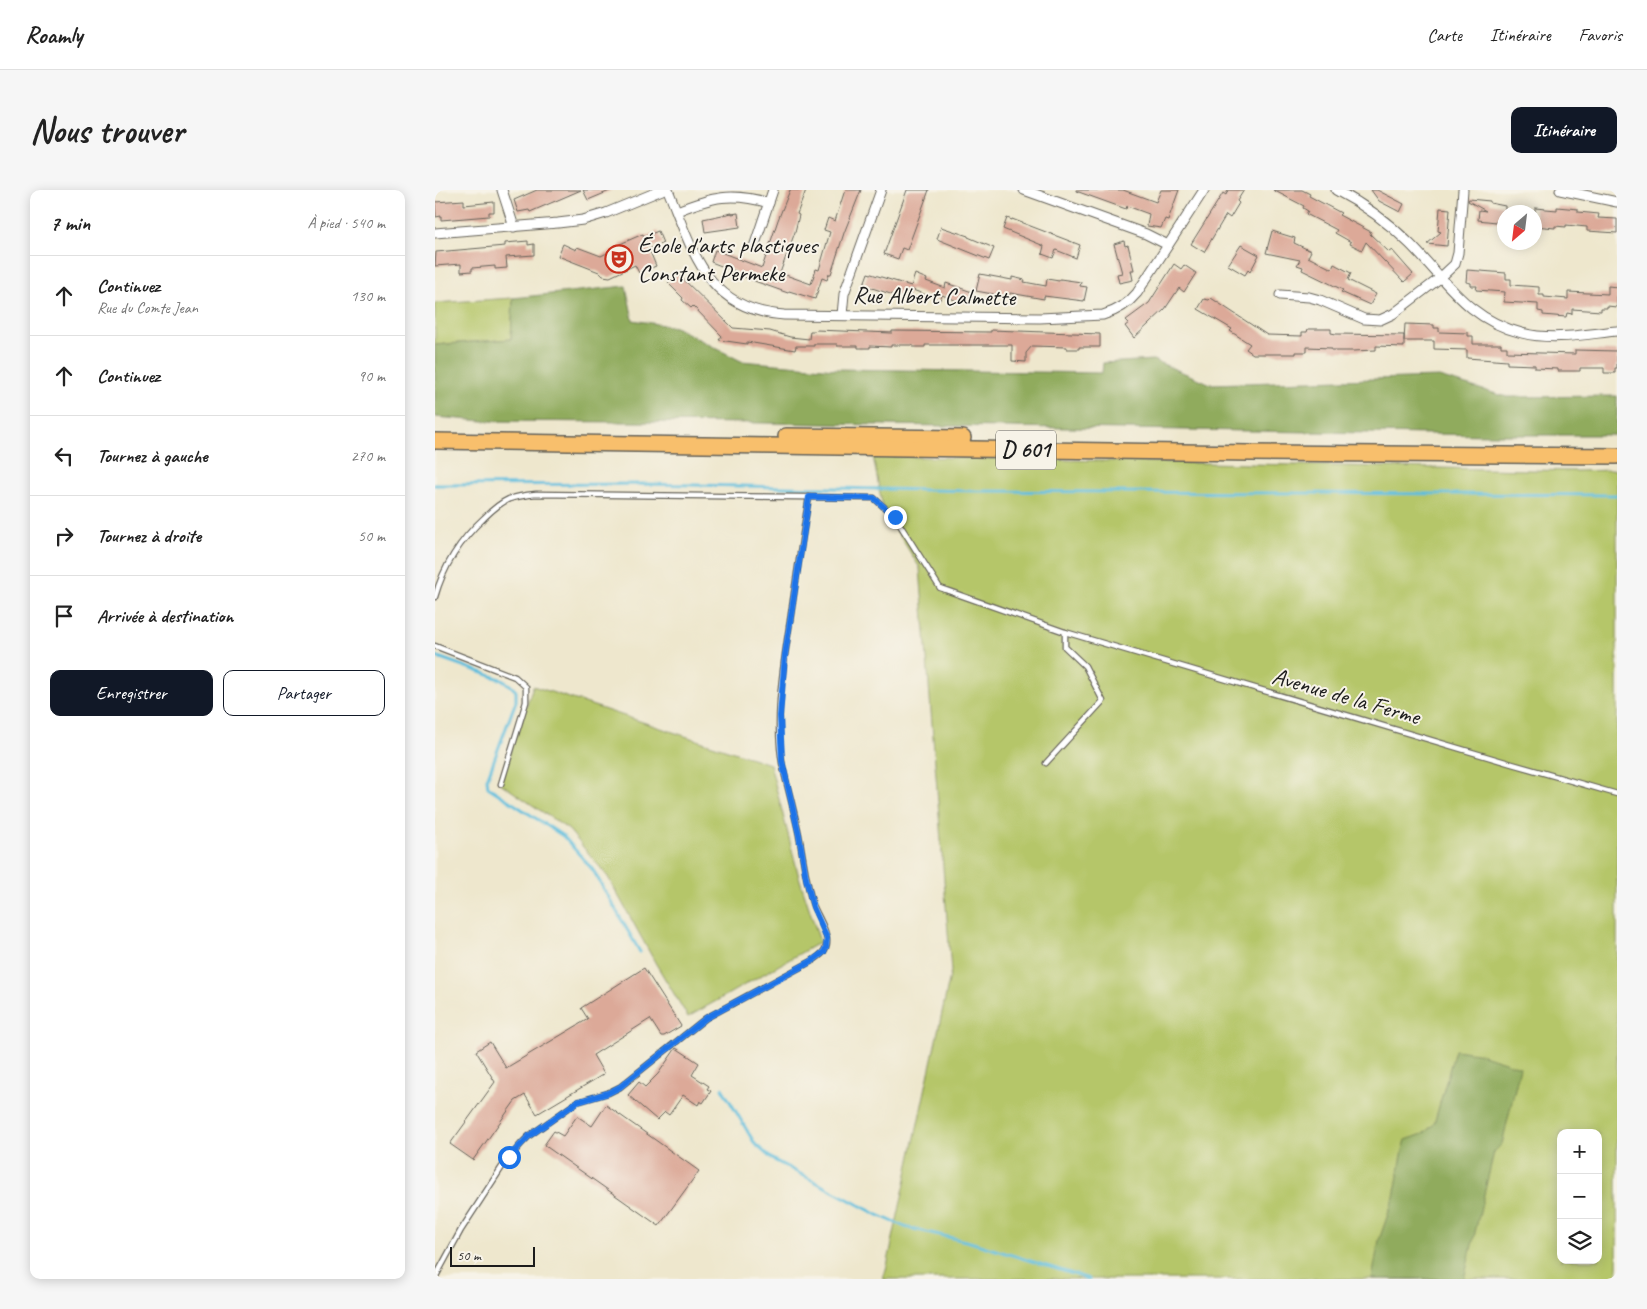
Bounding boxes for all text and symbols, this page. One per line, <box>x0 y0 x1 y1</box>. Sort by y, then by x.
text: Roamly <box>25 20 82 50</box>
text: Carte <box>1427 24 1462 46</box>
text: Itinéraire <box>1490 24 1551 46</box>
text: Favoris <box>1579 24 1622 46</box>
button: Itinéraire <box>1511 107 1617 153</box>
text: Nous trouver <box>30 108 184 153</box>
north arrow <box>1497 205 1542 250</box>
text: 7 min <box>50 210 90 236</box>
text: À pied · 540 m <box>307 213 385 233</box>
place label: École d'arts plastiques Constant Permeke <box>638 230 819 288</box>
theatre icon: École d'arts plastiques Constant Permeke <box>604 244 634 274</box>
text: Continuez <box>97 274 160 298</box>
street label: Rue Albert Calmette <box>853 280 1018 312</box>
icon: ahead <box>50 282 78 310</box>
text: 130 m <box>351 286 385 306</box>
text: Rue du Comte Jean <box>97 298 198 318</box>
icon: ahead <box>50 362 78 390</box>
text: Continuez <box>97 364 160 388</box>
text: 90 m <box>358 366 385 386</box>
road number: D 601 <box>996 430 1056 470</box>
icon: left <box>50 442 78 470</box>
text: Tournez à gauche <box>97 444 208 468</box>
text: 270 m <box>351 446 385 466</box>
route end <box>884 506 907 529</box>
icon: right <box>50 522 78 550</box>
text: Tournez à droite <box>97 524 201 548</box>
text: 50 m <box>358 526 385 546</box>
icon: arrive <box>50 602 78 630</box>
text: Arrivée à destination <box>97 604 233 628</box>
street label: Avenue de la Ferme <box>1269 661 1425 732</box>
button: Enregistrer <box>50 670 213 716</box>
button: Partager <box>223 670 385 716</box>
map controls <box>1557 1129 1602 1264</box>
button: + <box>1557 1129 1602 1174</box>
route start <box>498 1146 521 1169</box>
button: − <box>1557 1174 1602 1219</box>
button: layers <box>1557 1219 1602 1264</box>
scale bar <box>450 1244 535 1267</box>
text: 50 m <box>457 1247 481 1264</box>

